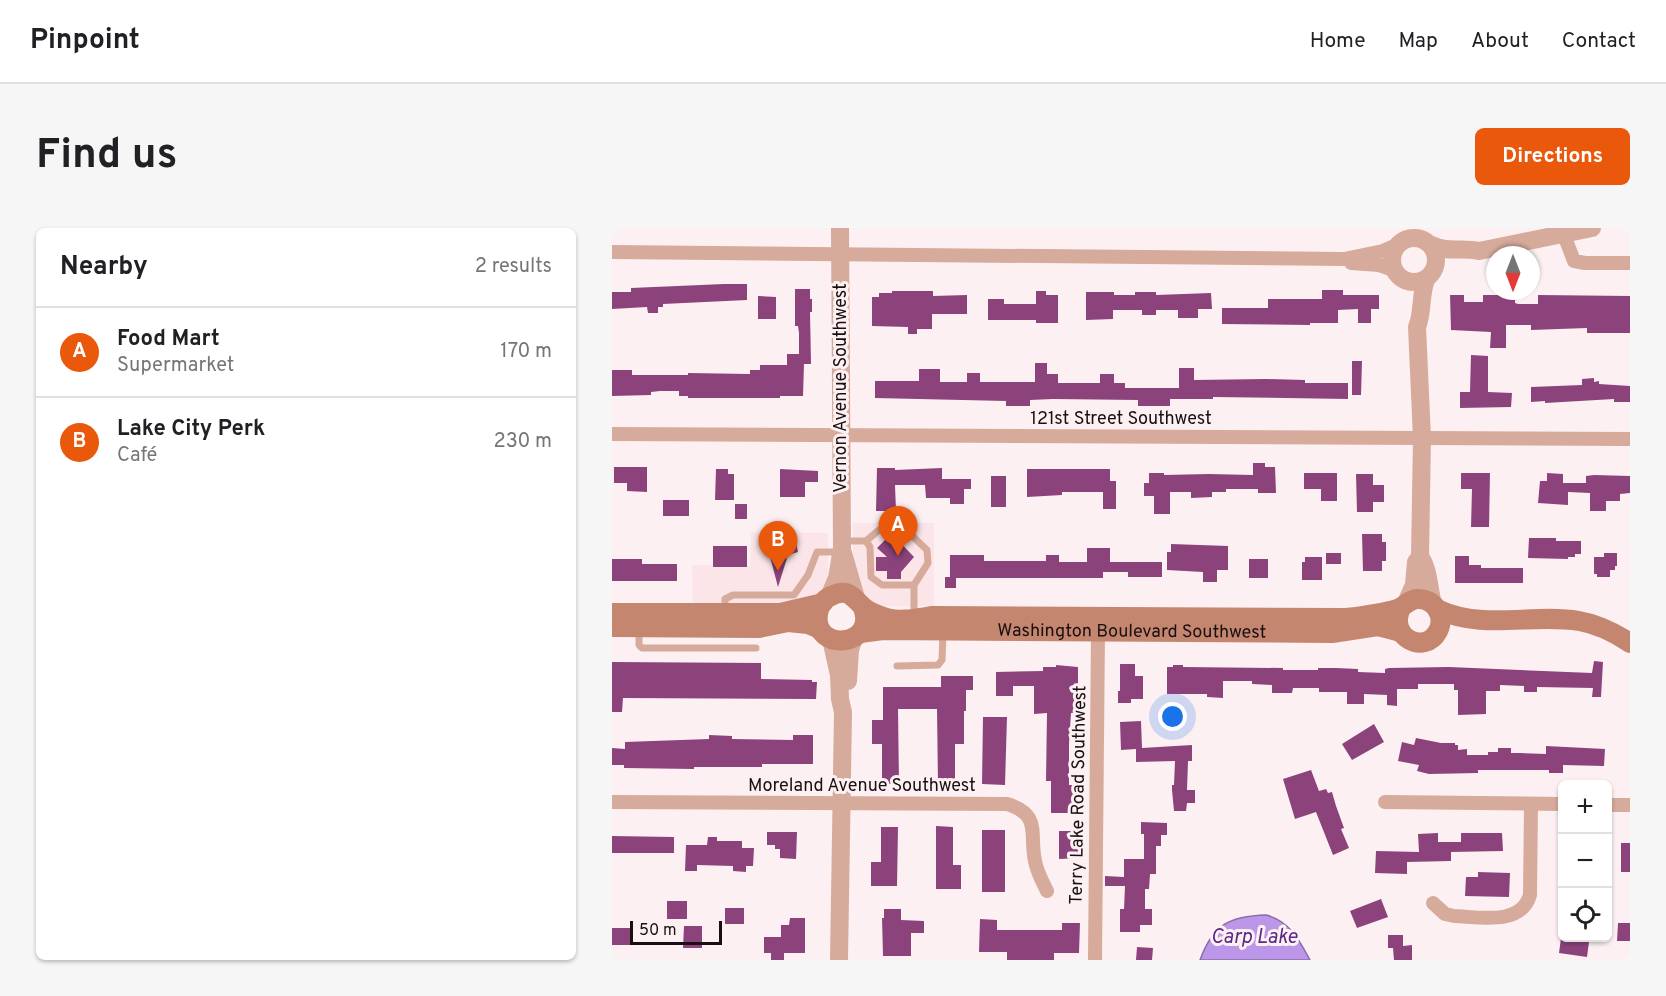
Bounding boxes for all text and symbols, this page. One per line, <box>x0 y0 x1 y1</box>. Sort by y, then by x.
text: Pinpoint <box>30 23 140 59</box>
text: Home <box>1310 28 1366 55</box>
text: Map <box>1399 28 1438 55</box>
text: About <box>1471 28 1529 55</box>
text: Contact <box>1562 28 1636 55</box>
button: Directions <box>1475 128 1630 185</box>
text: Find us <box>36 130 177 183</box>
north arrow <box>1486 246 1540 300</box>
text: Nearby <box>60 251 148 284</box>
text: 2 results <box>475 254 552 280</box>
street label: Vernon Avenue Southwest <box>830 283 853 493</box>
text: Food Mart <box>117 326 220 353</box>
text: A <box>72 339 87 365</box>
text: 170 m <box>500 339 552 365</box>
text: Supermarket <box>117 353 234 379</box>
street label: 121st Street Southwest <box>1030 408 1212 431</box>
text: Lake City Perk <box>117 416 265 443</box>
text: B <box>73 429 86 455</box>
text: 230 m <box>493 429 552 455</box>
text: Café <box>117 443 157 469</box>
pin: A <box>878 506 918 556</box>
pin: B <box>758 522 798 571</box>
street label: Washington Boulevard Southwest <box>997 619 1266 644</box>
street label: Terry Lake Road Southwest <box>1066 685 1092 905</box>
your location <box>1158 702 1187 731</box>
street label: Moreland Avenue Southwest <box>748 775 976 798</box>
map controls <box>1558 780 1612 942</box>
button: + <box>1558 780 1612 834</box>
button: − <box>1558 834 1612 888</box>
button: locate <box>1558 888 1612 942</box>
scale bar <box>630 918 722 946</box>
text: 50 m <box>639 921 677 941</box>
water label: Carp Lake <box>1211 925 1298 951</box>

